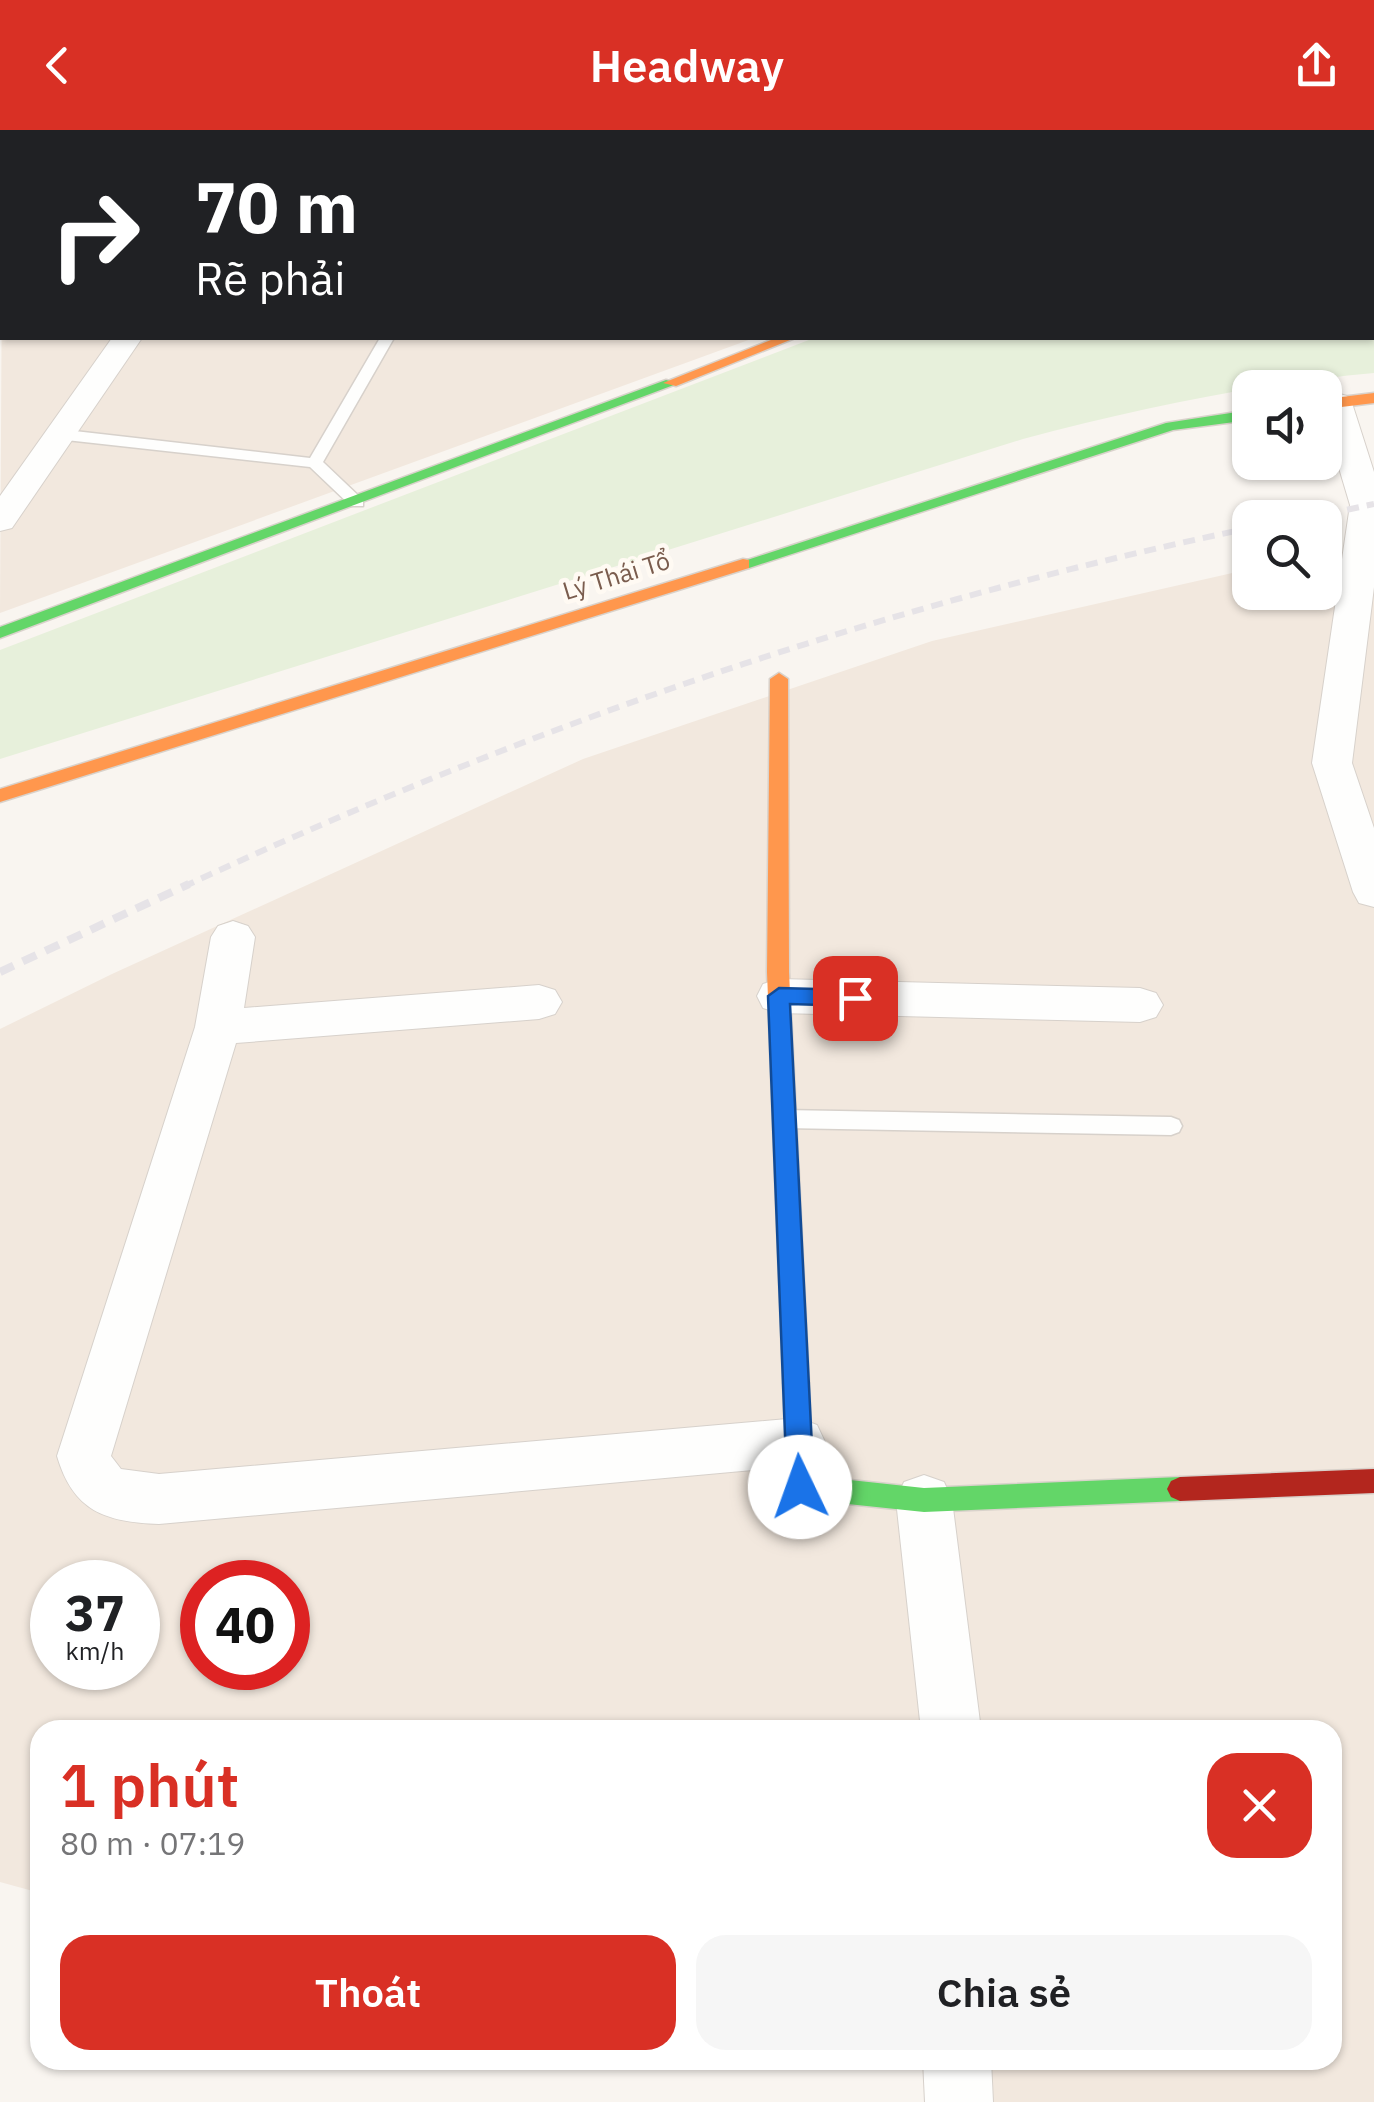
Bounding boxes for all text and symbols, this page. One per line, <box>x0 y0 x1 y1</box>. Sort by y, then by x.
text: Headway <box>590 36 784 94</box>
icon: back <box>30 38 85 93</box>
icon: share <box>1289 38 1344 93</box>
text: 70 m <box>195 161 358 252</box>
icon: right <box>30 170 160 300</box>
text: Rẽ phải <box>195 249 345 307</box>
map controls <box>1232 370 1342 610</box>
button: sound <box>1232 370 1342 480</box>
button: search <box>1232 500 1342 610</box>
street label: Lý Thái Tổ <box>558 543 674 607</box>
pin <box>813 956 898 1041</box>
icon: arrive <box>828 971 883 1026</box>
position arrow <box>748 1435 852 1539</box>
speed limit sign: 40 <box>180 1560 310 1690</box>
text: 37 <box>65 1580 125 1645</box>
text: km/h <box>66 1634 124 1667</box>
text: 1 phút <box>60 1745 239 1824</box>
button: close <box>1207 1753 1312 1858</box>
text: 80 m · 07:19 <box>60 1822 246 1864</box>
button: Thoát <box>60 1935 676 2050</box>
button: Chia sẻ <box>696 1935 1312 2050</box>

